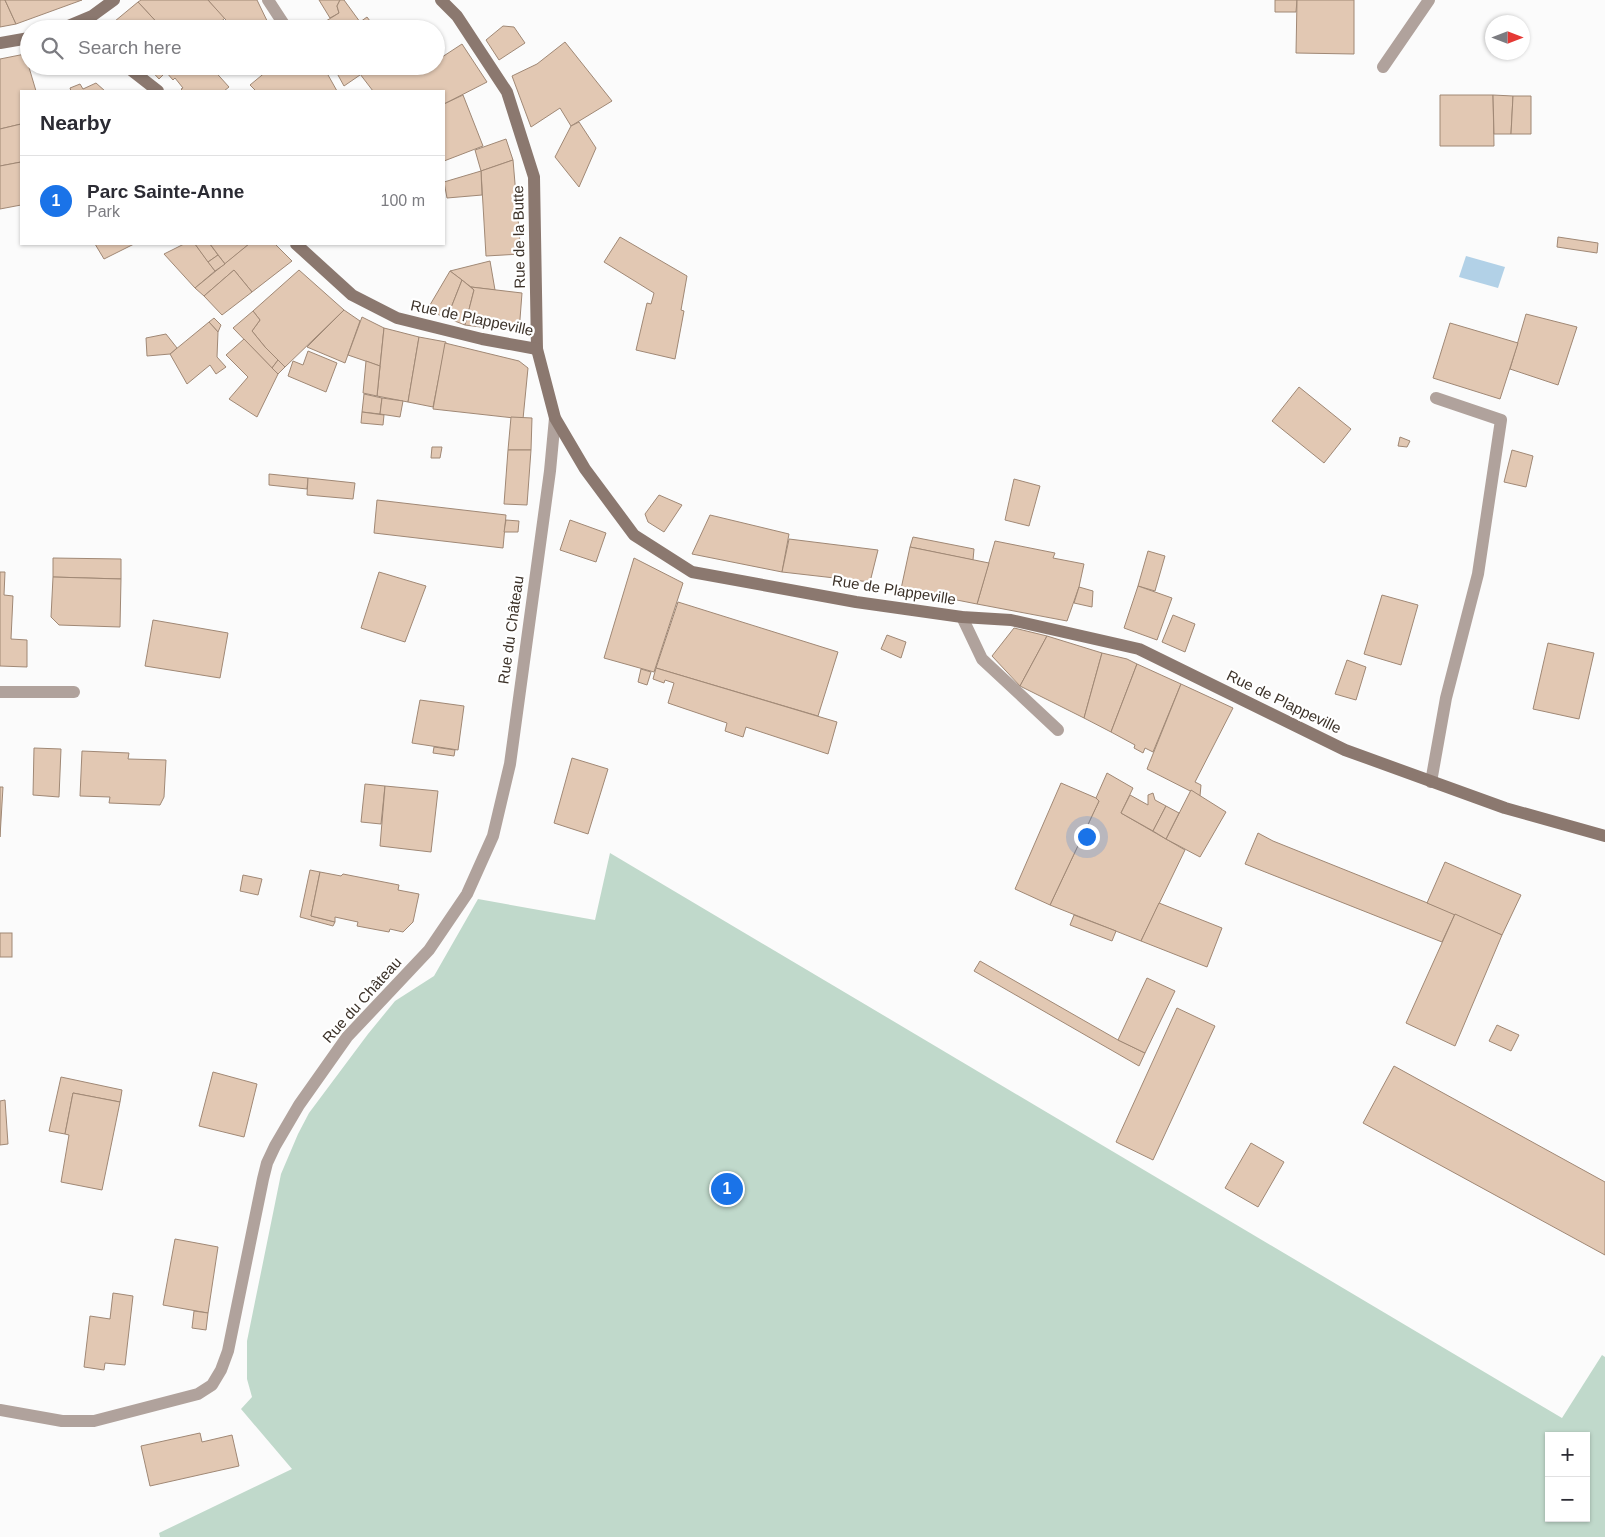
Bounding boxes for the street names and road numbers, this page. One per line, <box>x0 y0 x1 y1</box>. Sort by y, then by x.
street label: Rue de la Butte <box>509 185 528 289</box>
street label: Rue de Plappeville <box>409 296 535 339</box>
street label: Rue de Plappeville <box>831 571 957 608</box>
street label: Rue du Château <box>494 575 527 685</box>
street label: Rue de Plappeville <box>1224 666 1344 737</box>
street label: Rue du Château <box>319 953 404 1046</box>

